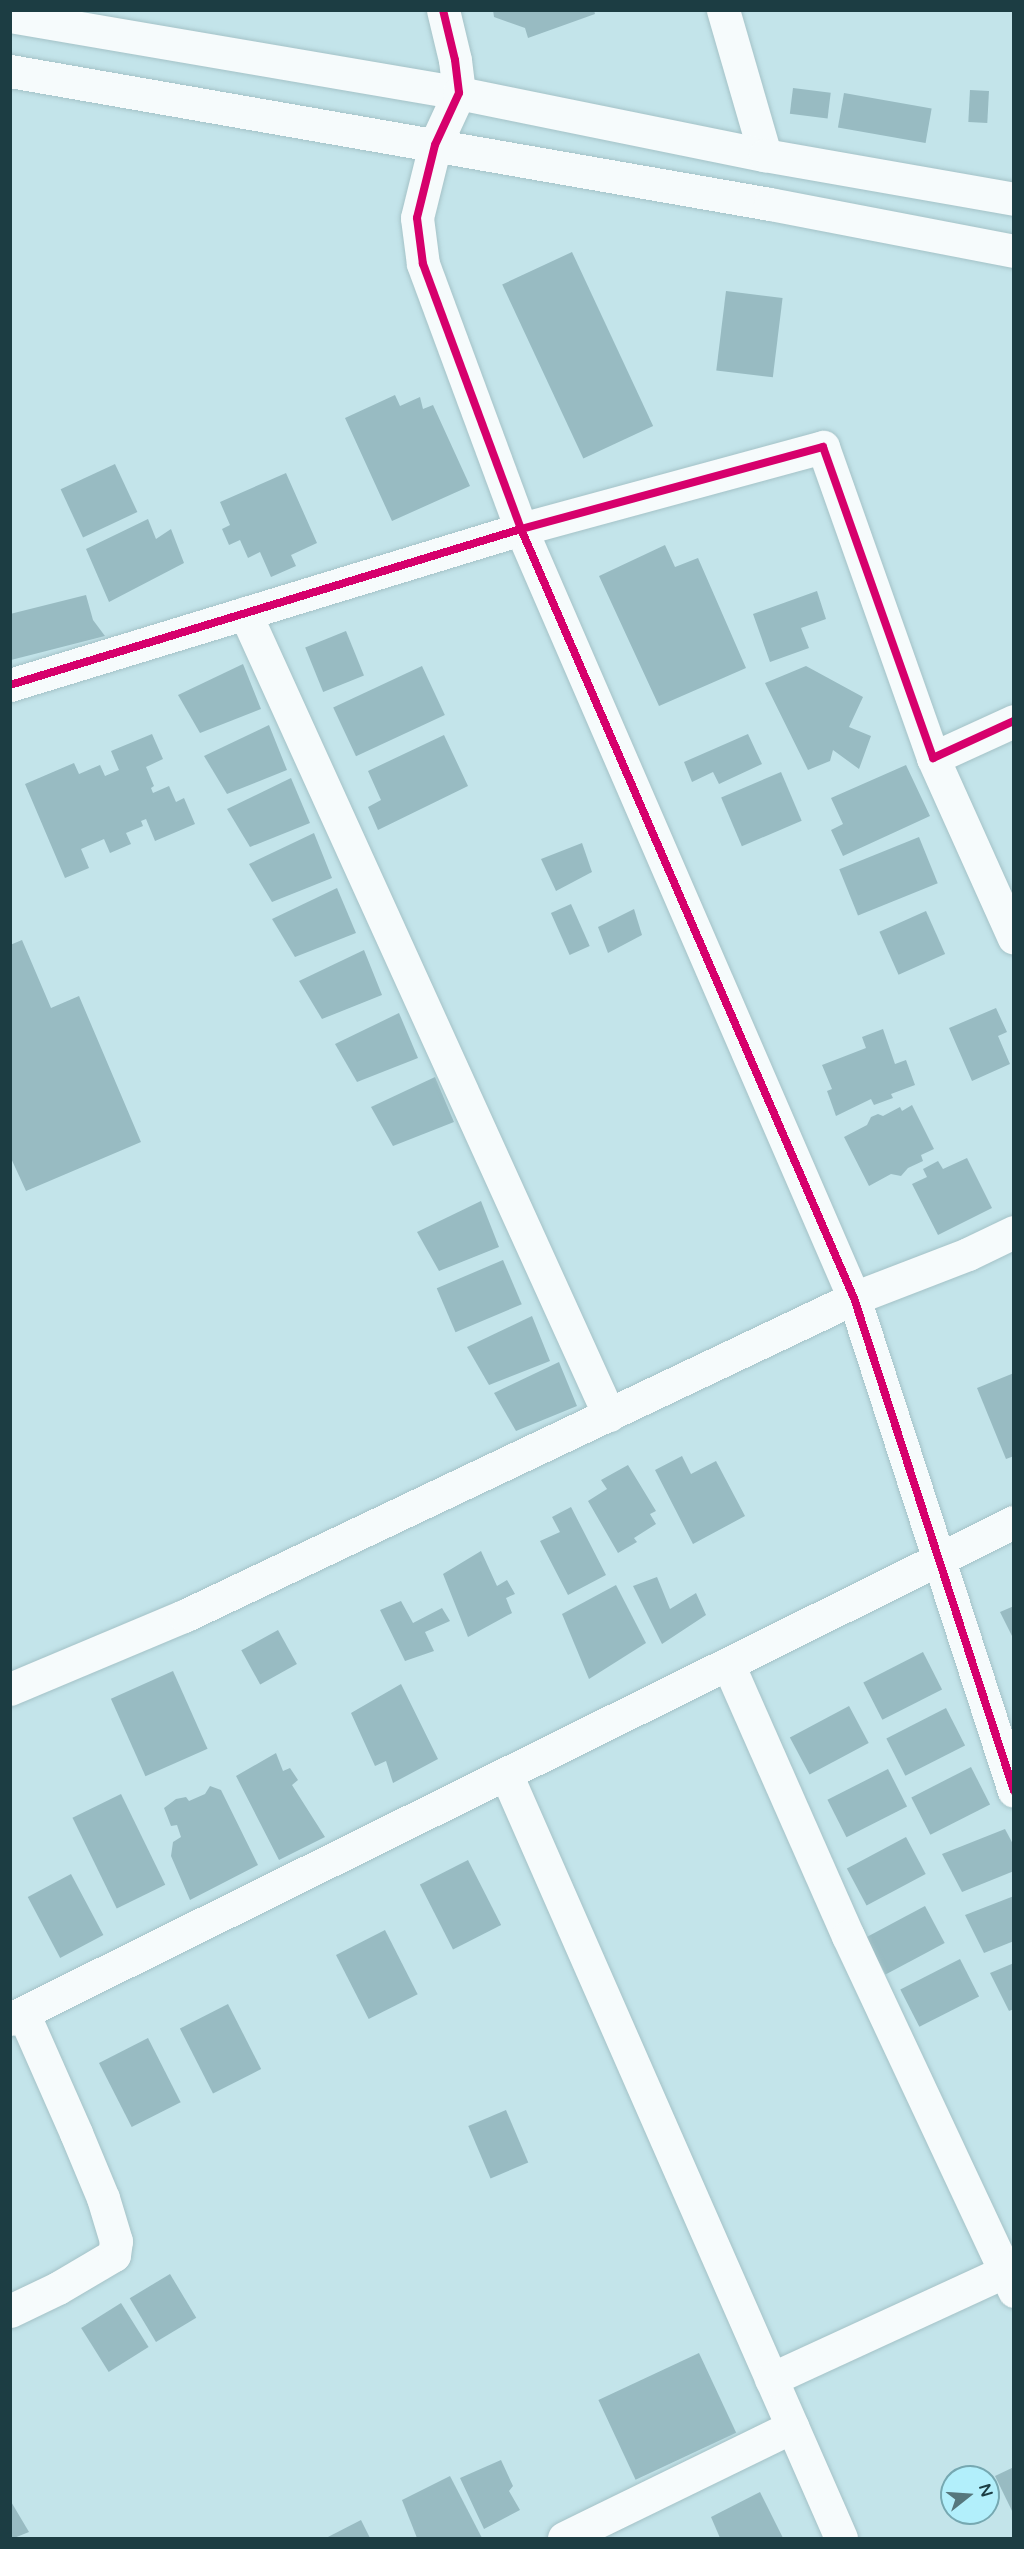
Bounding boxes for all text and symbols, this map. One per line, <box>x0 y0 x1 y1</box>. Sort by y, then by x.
north arrow <box>940 2465 1000 2525</box>
text: N <box>974 2481 997 2499</box>

